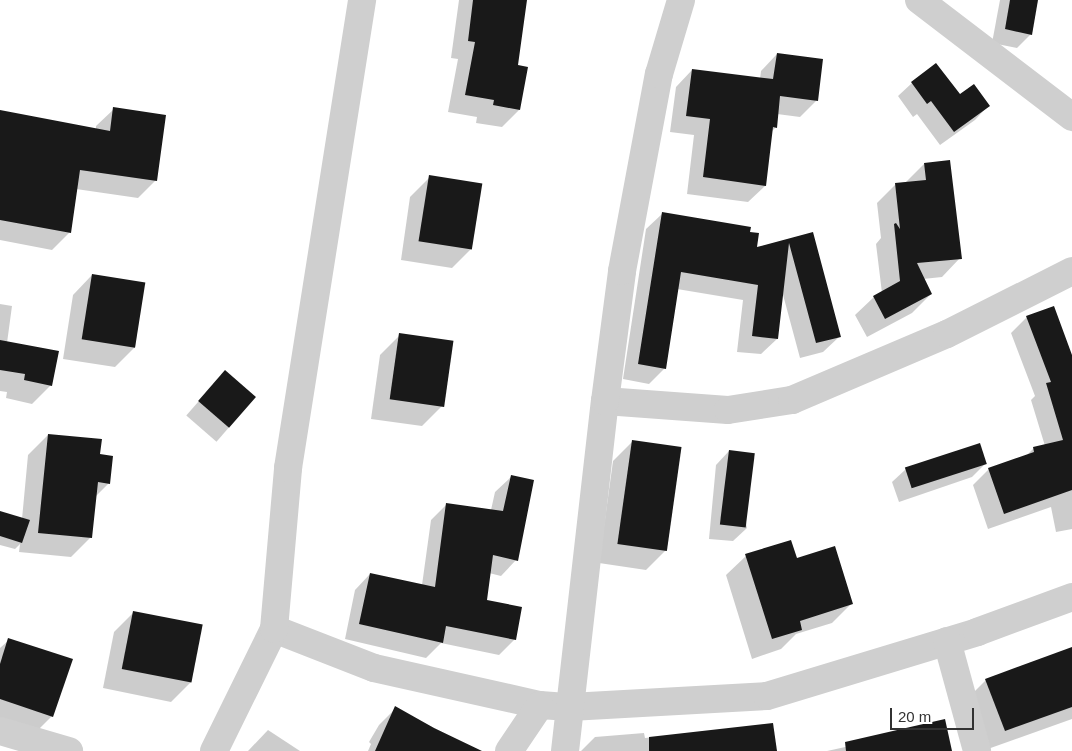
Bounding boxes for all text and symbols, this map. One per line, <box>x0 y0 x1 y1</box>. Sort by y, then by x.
scale bar <box>892 698 976 730</box>
text: 20 m <box>898 708 931 725</box>

